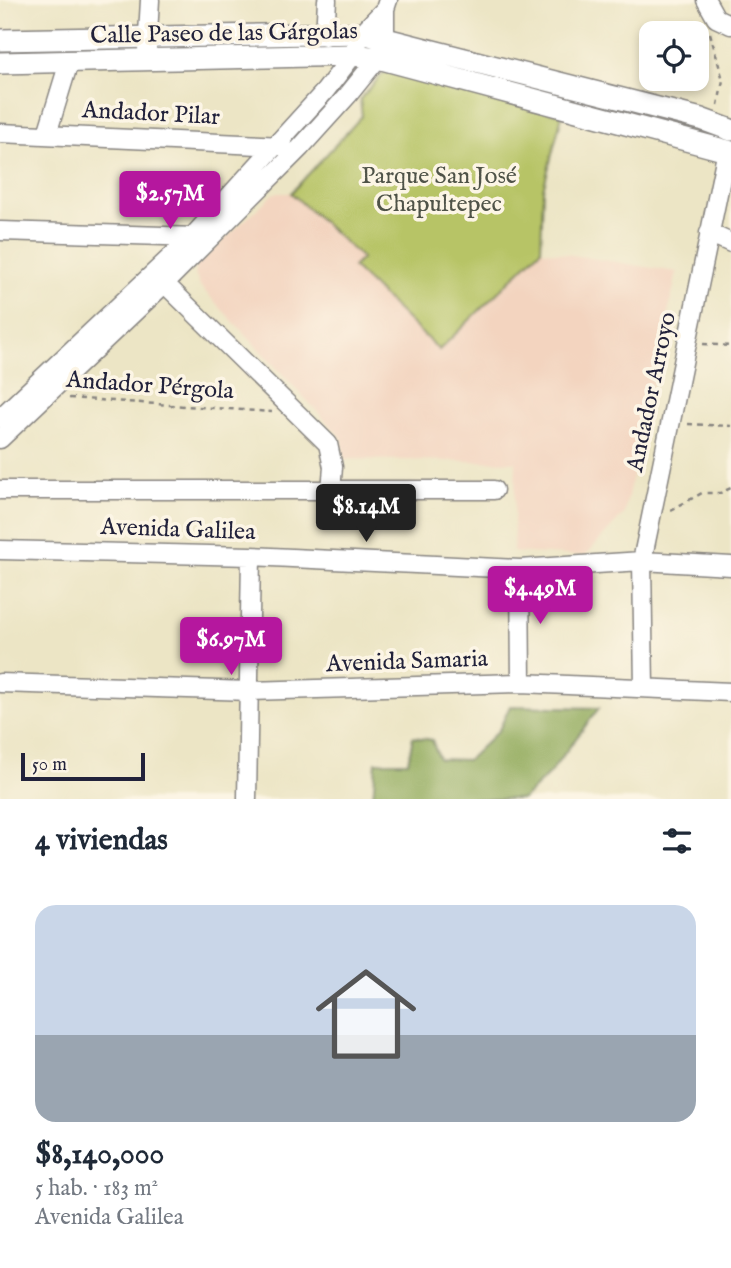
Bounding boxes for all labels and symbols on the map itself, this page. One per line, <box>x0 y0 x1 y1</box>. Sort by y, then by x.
street label: Calle Paseo de las Gárgolas <box>90 16 358 52</box>
street label: Andador Pilar <box>80 95 221 133</box>
park label: Parque San José Chapultepec <box>361 161 517 220</box>
pin: $2.57M <box>113 172 227 231</box>
street label: Andador Arroyo <box>620 309 684 476</box>
street label: Andador Pérgola <box>64 365 236 407</box>
pin: $8.14M <box>309 484 423 544</box>
street label: Avenida Galilea <box>99 512 257 548</box>
pin: $4.49M <box>483 566 597 626</box>
pin: $6.97M <box>174 618 288 677</box>
street label: Avenida Samaria <box>325 644 489 680</box>
scale bar <box>21 750 145 782</box>

